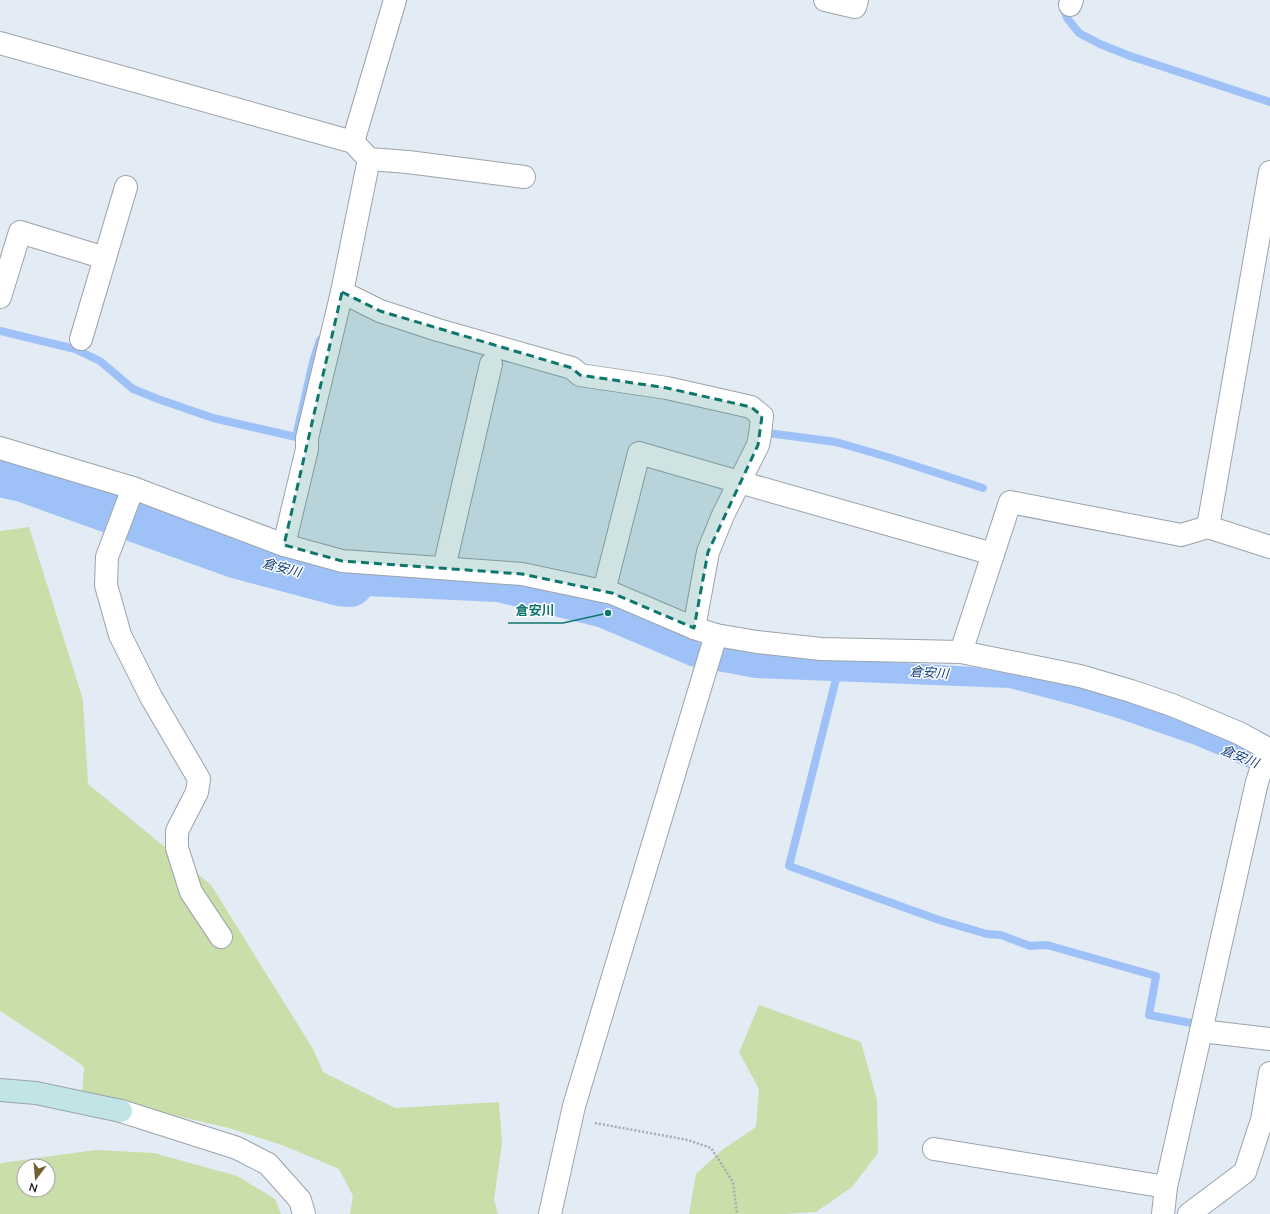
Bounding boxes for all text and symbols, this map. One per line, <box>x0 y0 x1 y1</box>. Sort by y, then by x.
water label: 倉安川 <box>261 554 305 580</box>
callout: 倉安川 <box>508 598 563 623</box>
text: 倉安川 <box>515 602 555 618</box>
water label: 倉安川 <box>909 663 951 681</box>
water label: 倉安川 <box>1219 741 1263 771</box>
north arrow <box>16 1158 56 1198</box>
text: N <box>27 1181 39 1196</box>

